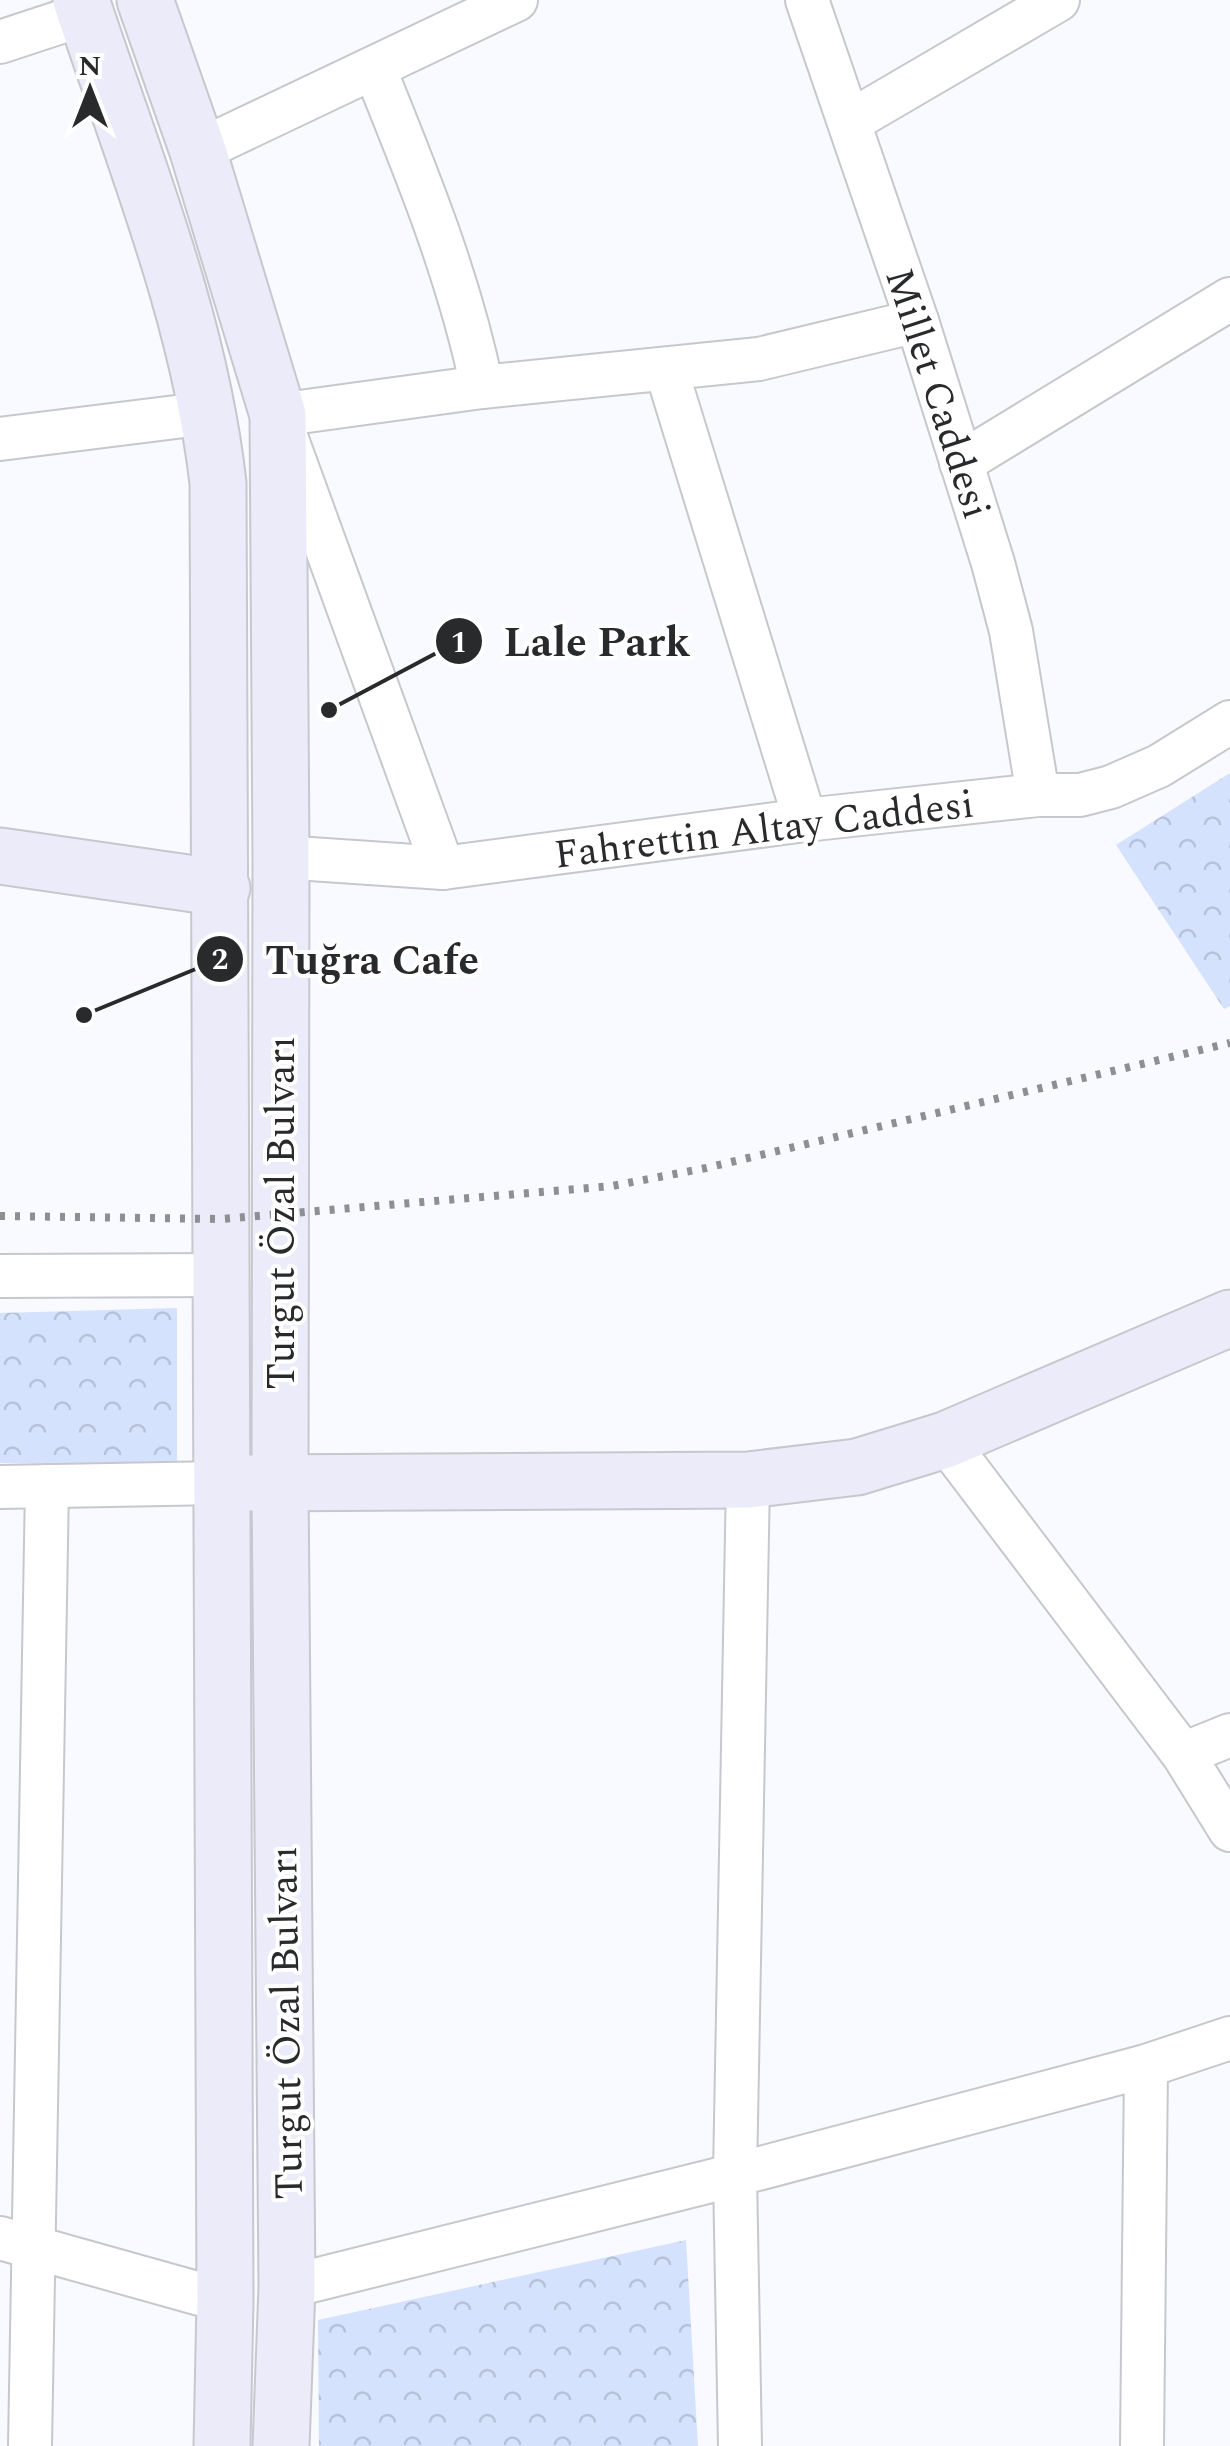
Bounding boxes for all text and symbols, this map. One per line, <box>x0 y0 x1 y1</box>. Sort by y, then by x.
north arrow <box>40 40 140 140</box>
text: N <box>79 45 101 88</box>
street label: Millet Caddesi <box>867 261 1006 527</box>
callout: Lale Park <box>434 605 710 677</box>
text: Lale Park <box>504 612 691 675</box>
text: 1 <box>451 620 467 666</box>
street label: Fahrettin Altay Caddesi <box>551 774 978 886</box>
callout: Tuğra Cafe <box>195 923 499 995</box>
text: Tuğra Cafe <box>265 930 479 993</box>
text: 2 <box>212 937 228 983</box>
street label: Turgut Özal Bulvarı <box>252 1036 313 1390</box>
street label: Turgut Özal Bulvarı <box>254 1846 321 2200</box>

